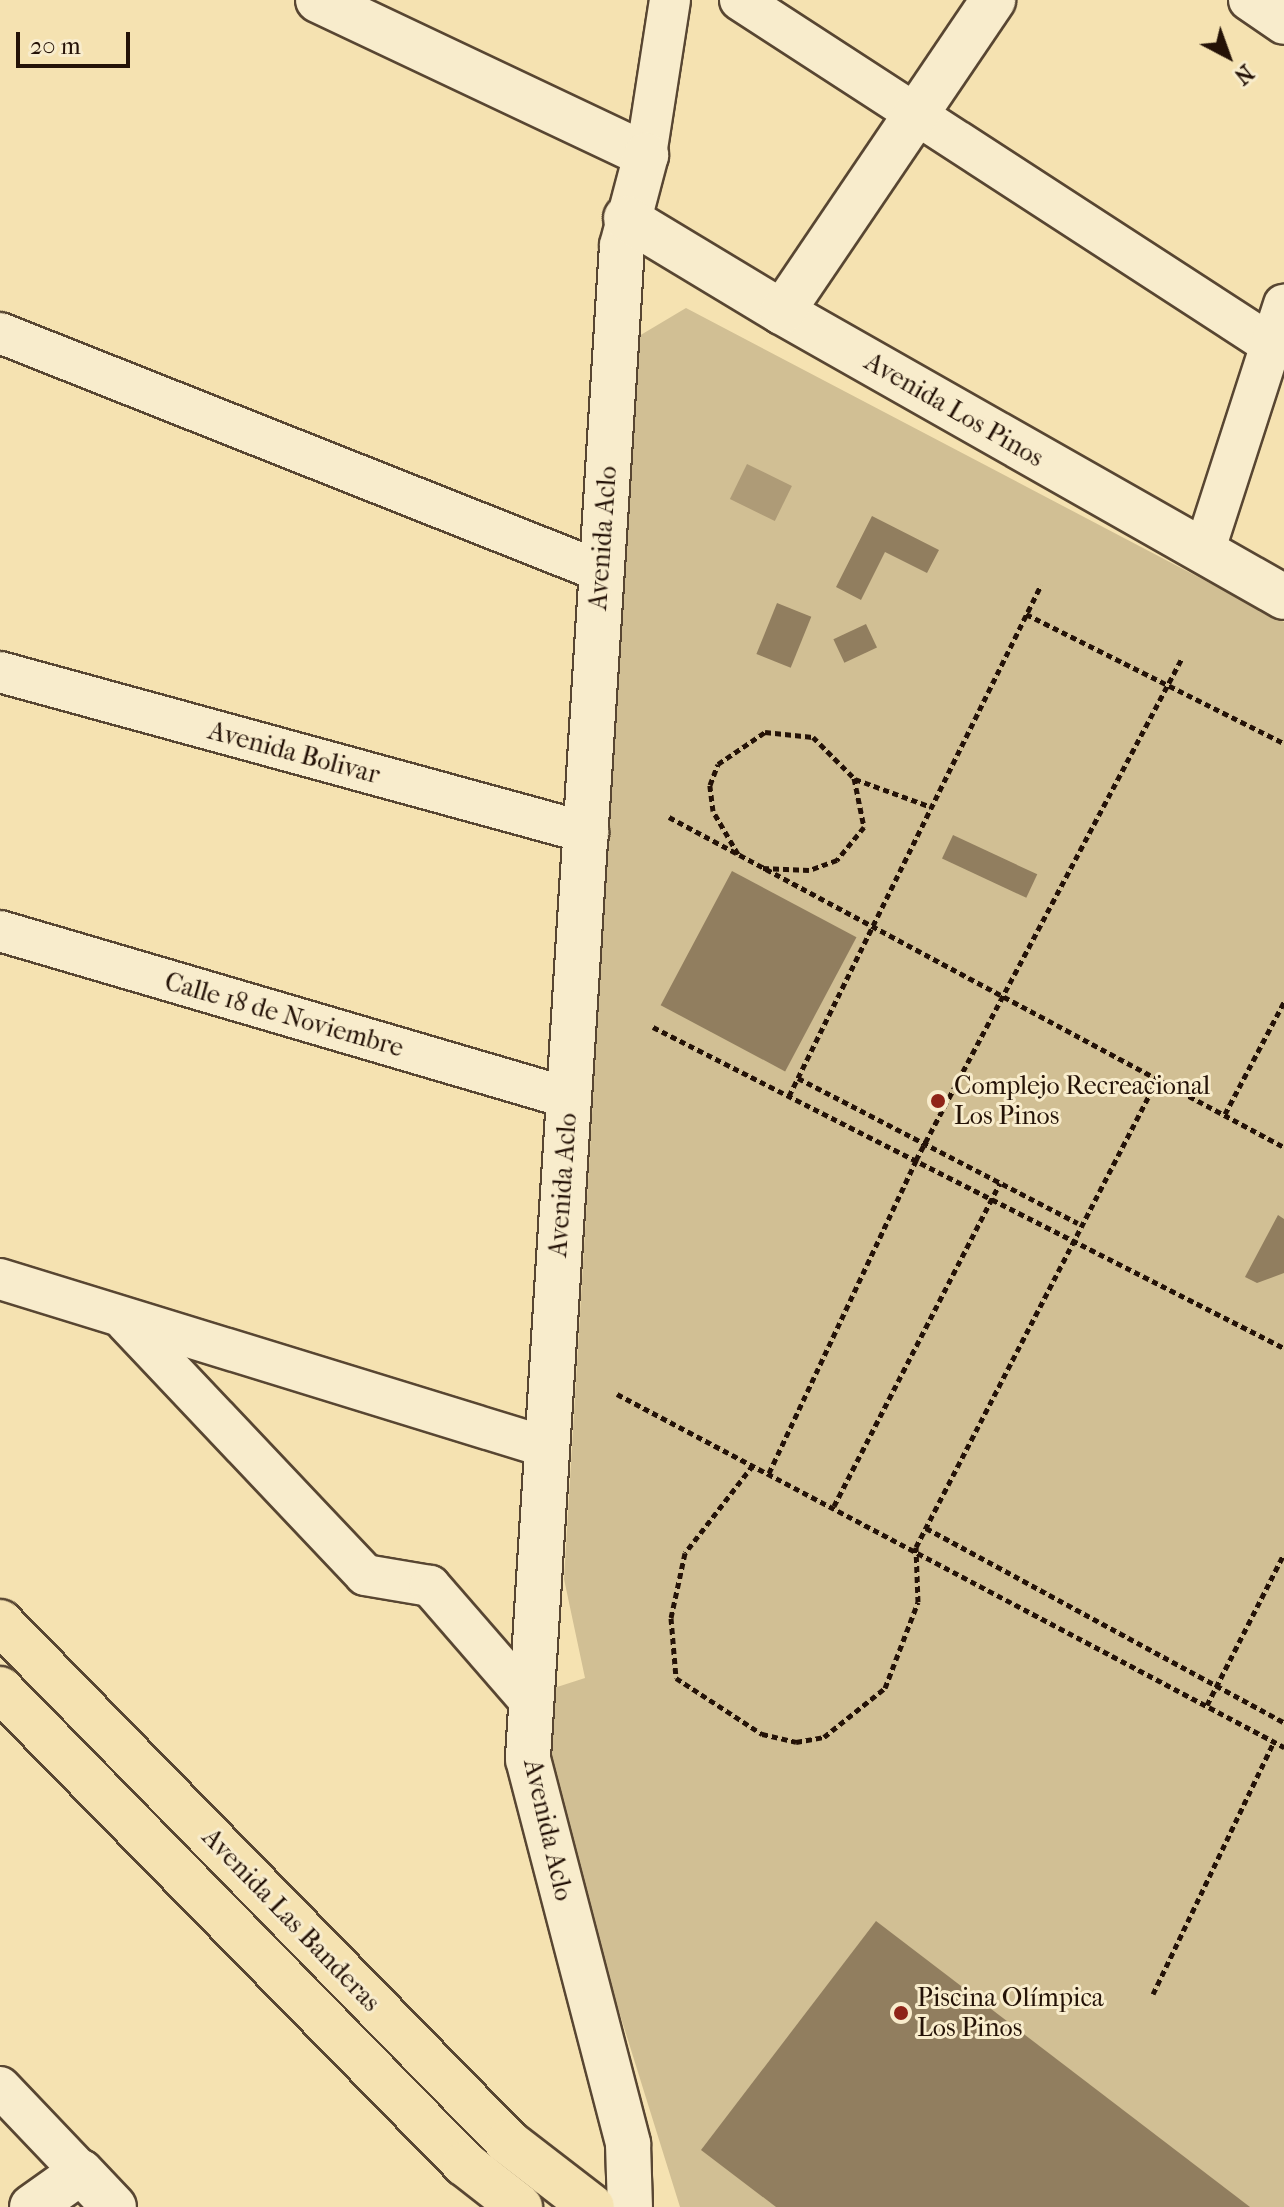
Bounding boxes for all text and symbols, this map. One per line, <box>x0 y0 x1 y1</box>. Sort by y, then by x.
scale bar <box>20 16 134 66</box>
north arrow <box>1188 16 1268 96</box>
text: 20 m <box>30 32 81 60</box>
text: N <box>1229 59 1259 89</box>
street label: Avenida Los Pinos <box>859 346 1049 474</box>
street label: Avenida Aclo <box>582 465 624 611</box>
street label: Avenida Bolivar <box>205 715 383 791</box>
street label: Calle 18 de Noviembre <box>161 966 407 1064</box>
place label: Complejo Recreacional Los Pinos <box>954 1070 1210 1132</box>
marker: Complejo Recreacional Los Pinos <box>929 1092 947 1110</box>
street label: Avenida Aclo <box>542 1112 584 1258</box>
street label: Avenida Aclo <box>517 1756 579 1904</box>
street label: Avenida Las Banderas <box>196 1822 386 2018</box>
place label: Piscina Olímpica Los Pinos <box>917 1982 1104 2044</box>
marker: Piscina Olímpica Los Pinos <box>892 2004 910 2022</box>

